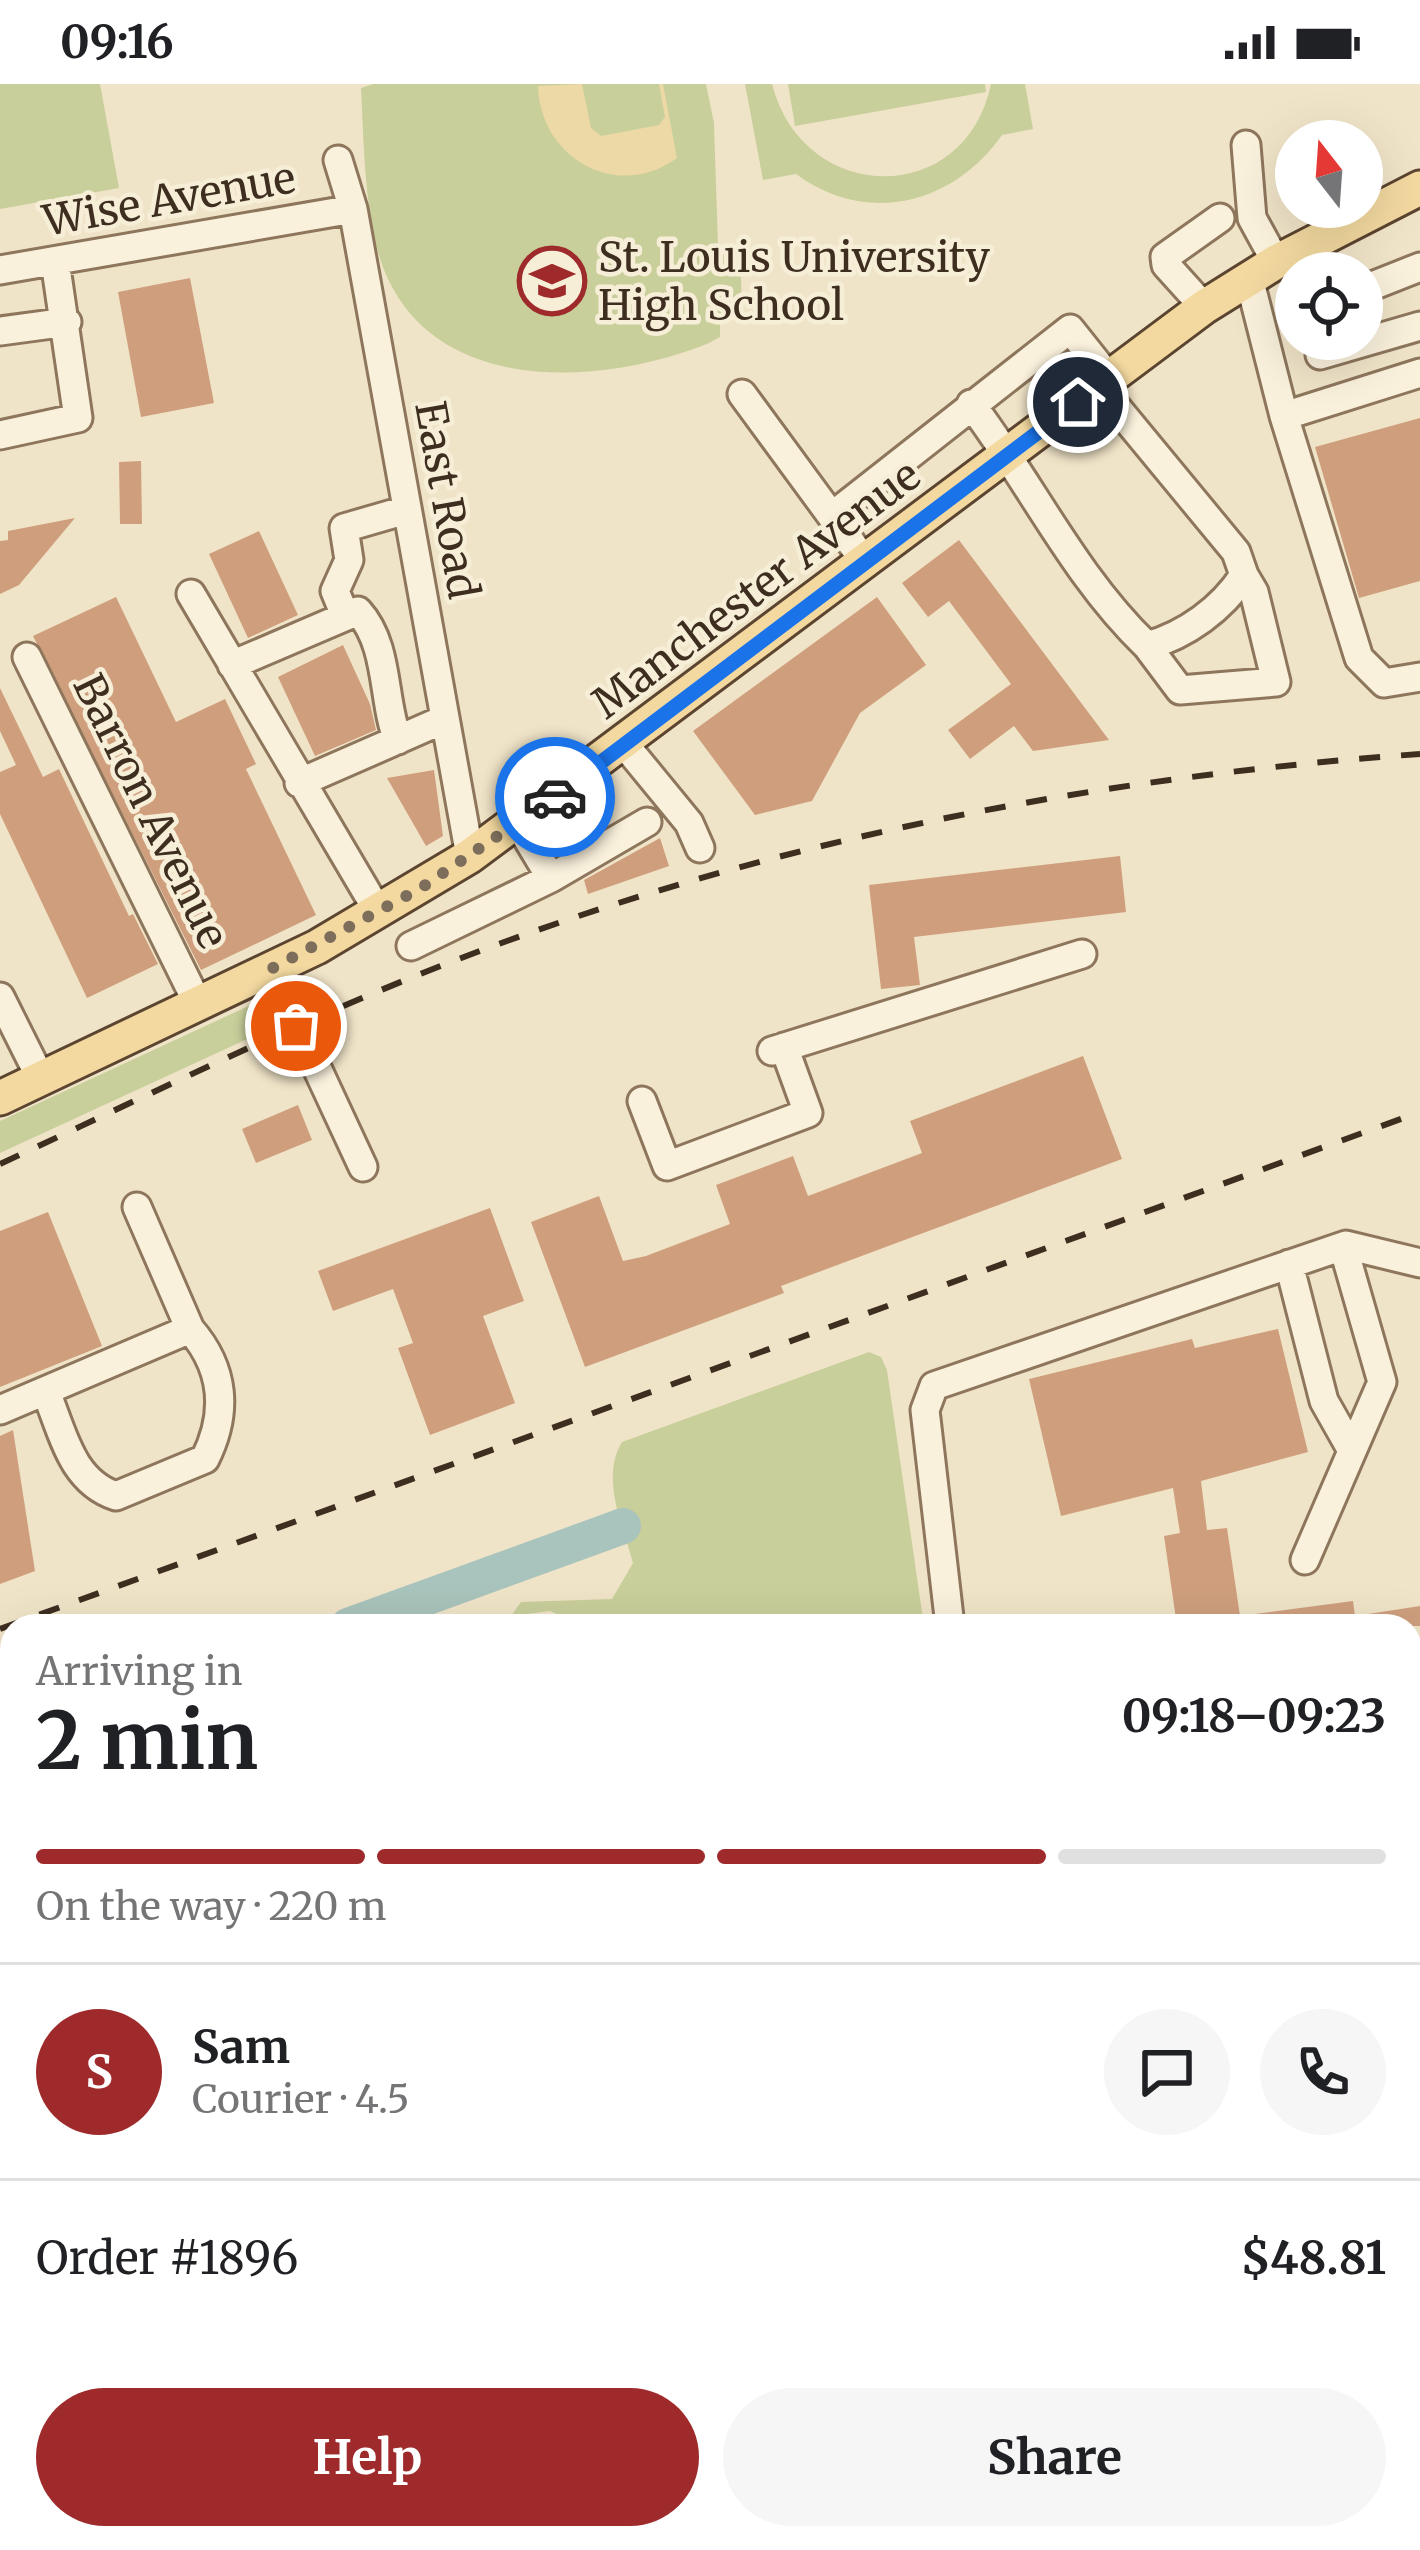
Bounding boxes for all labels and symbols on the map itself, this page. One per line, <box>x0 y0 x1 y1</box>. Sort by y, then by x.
north arrow <box>1275 120 1383 228</box>
street label: Wise Avenue <box>38 151 299 247</box>
place label: St. Louis University High School <box>598 231 990 332</box>
school or university icon: St. Louis University High School <box>517 246 587 316</box>
pin <box>1027 351 1129 453</box>
street label: East Road <box>404 397 490 603</box>
street label: Manchester Avenue <box>582 449 930 729</box>
street label: Barron Avenue <box>62 666 240 956</box>
courier <box>495 737 615 857</box>
pin <box>245 975 347 1077</box>

